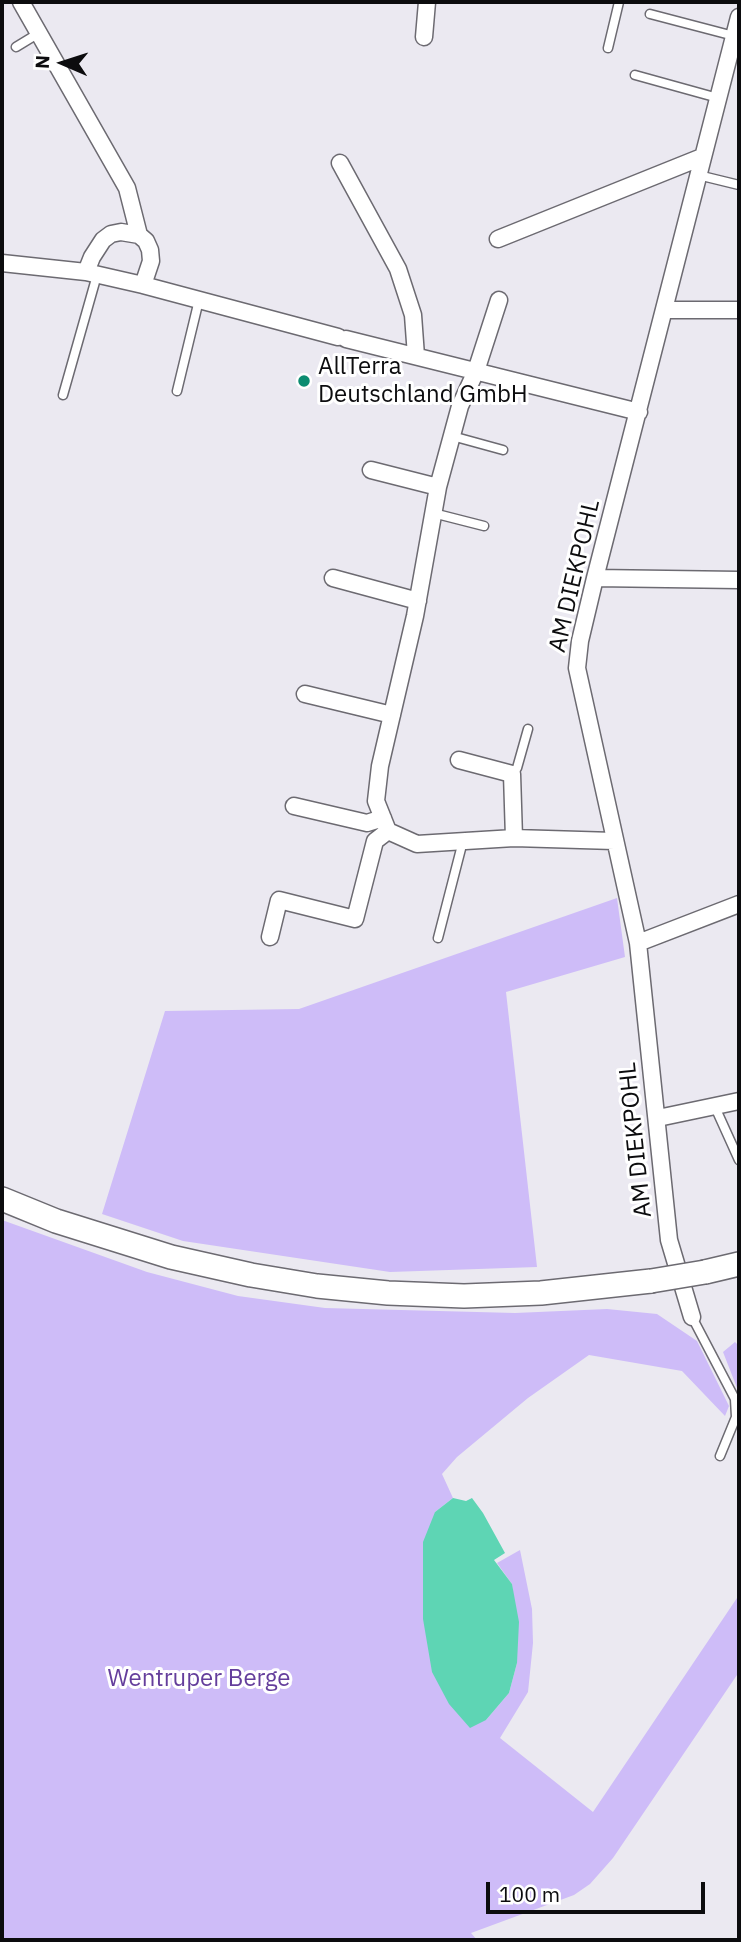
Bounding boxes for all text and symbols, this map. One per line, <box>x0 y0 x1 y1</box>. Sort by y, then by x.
north arrow <box>28 28 98 98</box>
text: N <box>30 54 54 69</box>
place label: AllTerra Deutschland GmbH <box>318 353 528 409</box>
marker: AllTerra Deutschland GmbH <box>296 373 312 389</box>
street label: AM DIEKPOHL <box>543 497 607 655</box>
street label: AM DIEKPOHL <box>614 1061 658 1219</box>
park label: Wentruper Berge <box>107 1665 291 1693</box>
scale bar <box>489 1868 708 1912</box>
text: 100 m <box>499 1880 560 1908</box>

